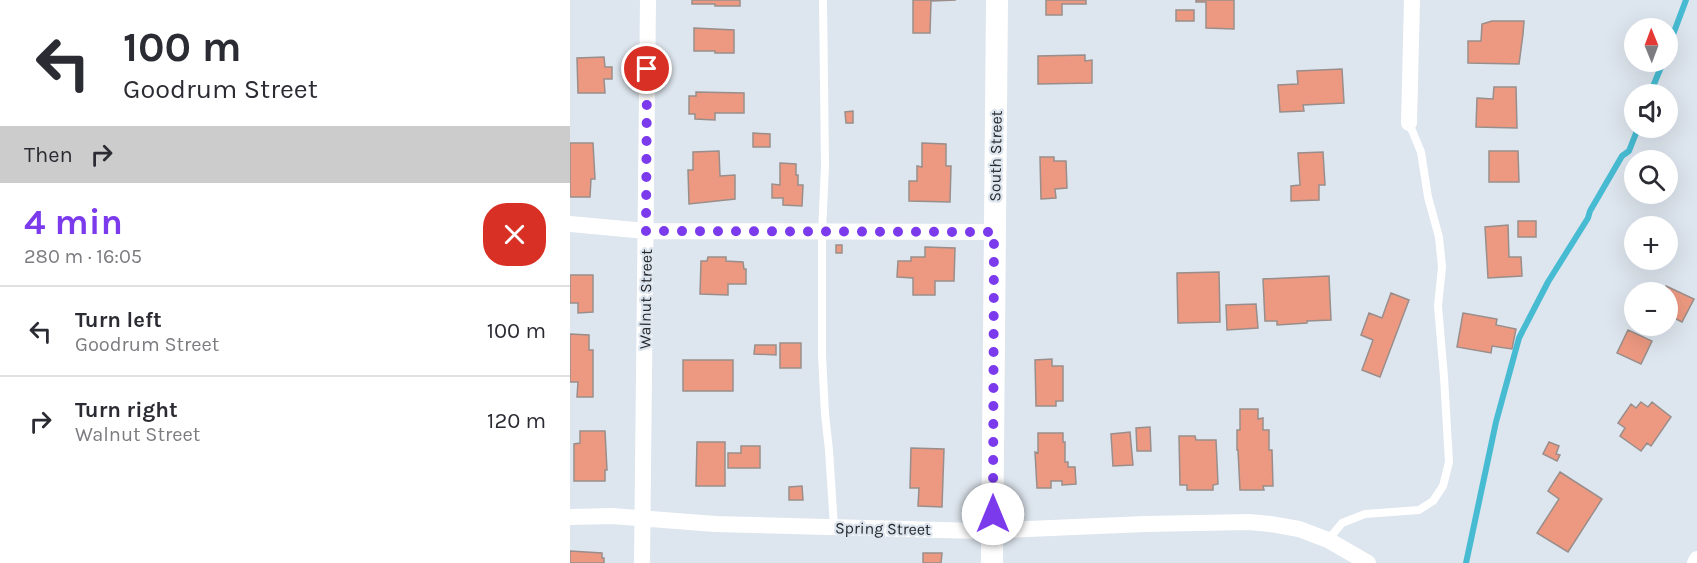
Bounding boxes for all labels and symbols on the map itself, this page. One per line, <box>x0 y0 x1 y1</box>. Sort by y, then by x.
north arrow <box>1624 18 1678 72</box>
pin <box>621 43 672 94</box>
street label: South Street <box>985 110 1006 202</box>
street label: Walnut Street <box>635 249 656 349</box>
position arrow <box>961 482 1025 546</box>
street label: Spring Street <box>835 518 931 539</box>

